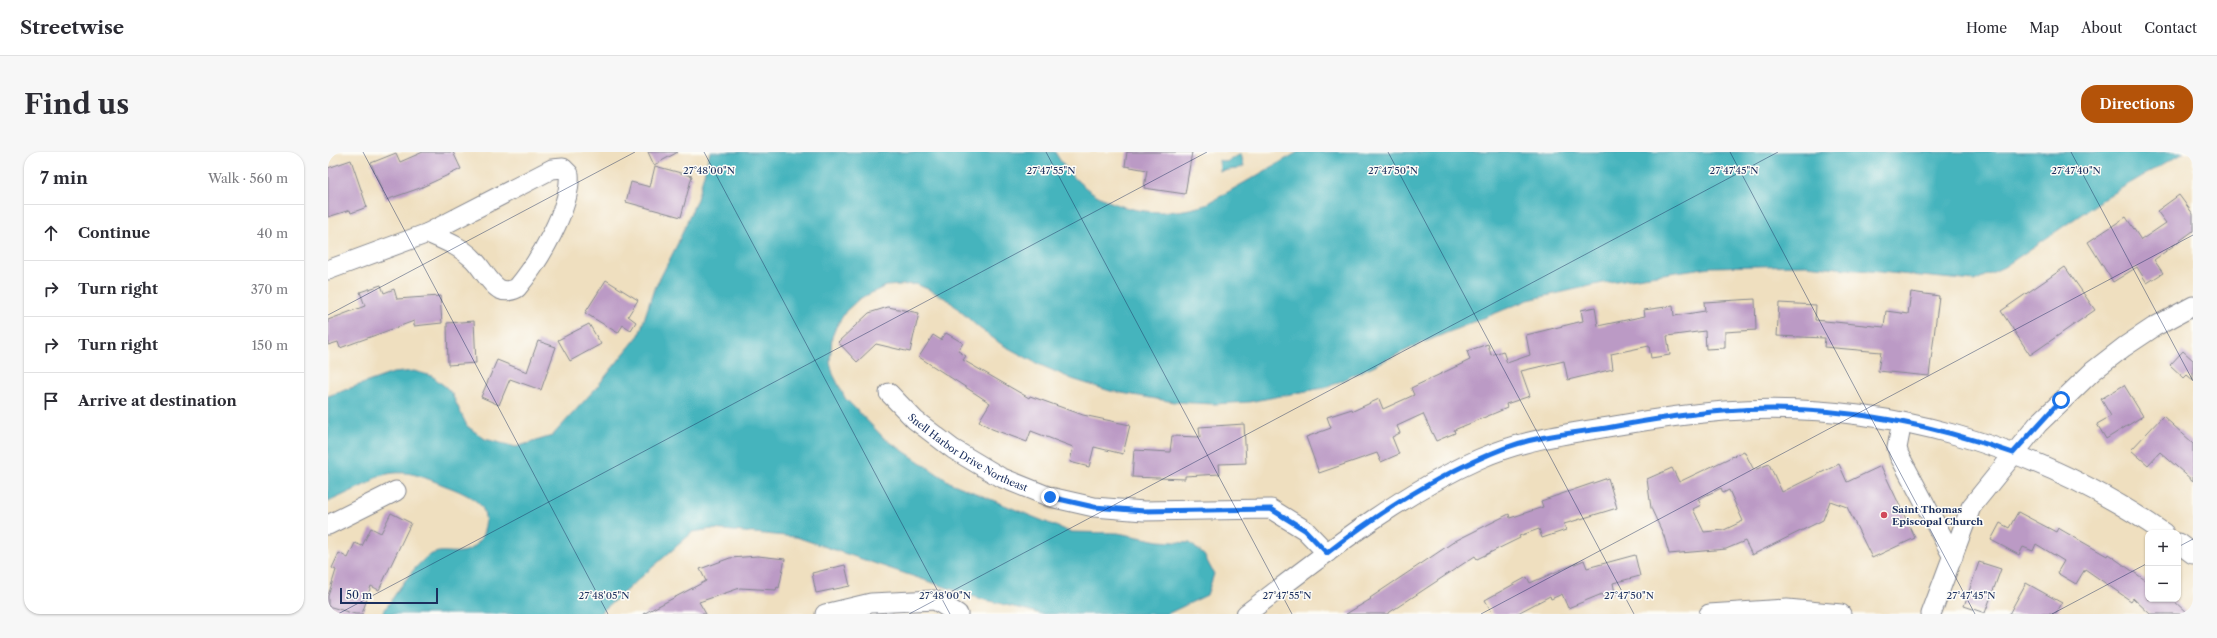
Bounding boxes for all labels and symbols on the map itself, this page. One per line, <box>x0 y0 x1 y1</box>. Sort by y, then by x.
text: 27°48'00"N <box>683 164 735 177</box>
text: 27°47'55"N <box>1027 164 1075 177</box>
text: 27°47'50"N <box>1368 164 1418 177</box>
text: 27°47'45"N <box>1710 164 1758 177</box>
text: 27°47'40"N <box>2051 164 2101 177</box>
route start <box>2052 391 2070 409</box>
street label: Snell Harbor Drive Northeast <box>905 411 1030 495</box>
route end <box>1041 488 1059 506</box>
place label: Saint Thomas Episcopal Church <box>1892 503 1983 528</box>
marker: Saint Thomas Episcopal Church <box>1879 510 1889 520</box>
scale bar <box>340 586 438 605</box>
text: 27°48'05"N <box>579 589 629 602</box>
text: 27°48'00"N <box>919 589 971 602</box>
text: 27°47'55"N <box>1263 589 1311 602</box>
text: 27°47'50"N <box>1604 589 1654 602</box>
text: 27°47'45"N <box>1947 589 1995 602</box>

